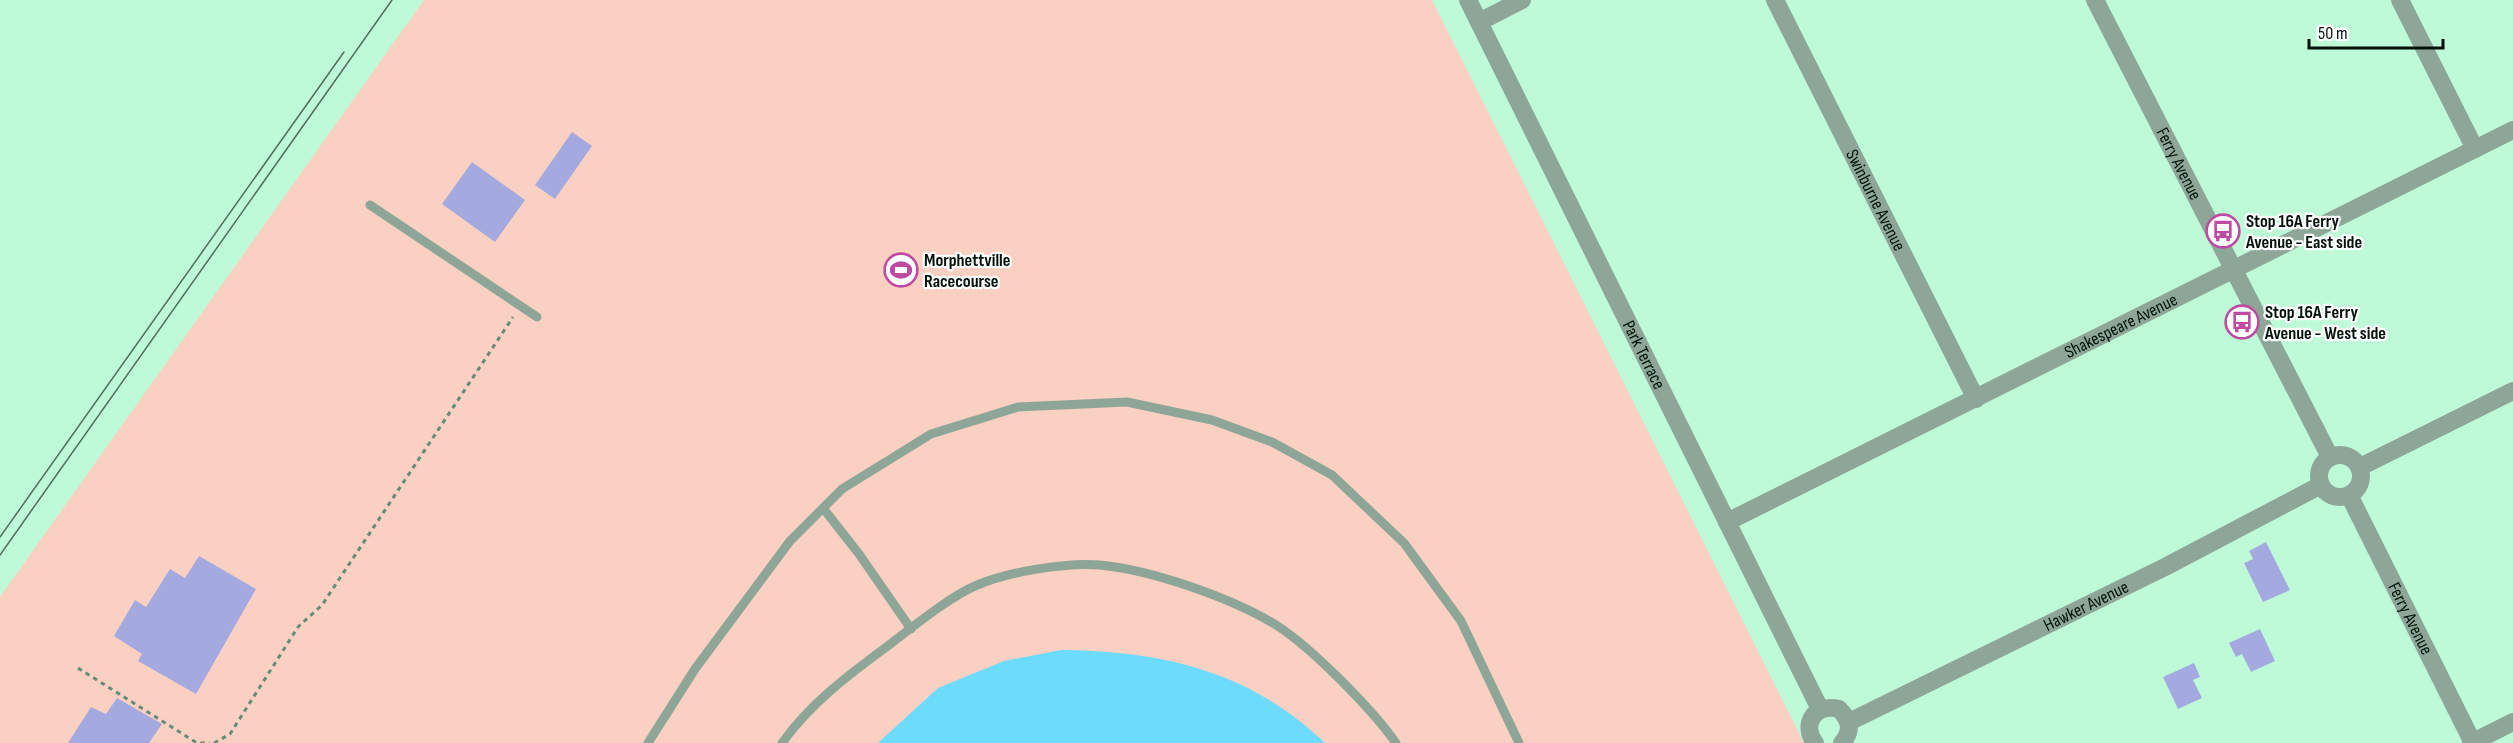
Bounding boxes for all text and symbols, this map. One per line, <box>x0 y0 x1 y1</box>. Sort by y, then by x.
scale bar <box>2309 12 2442 50</box>
text: 50 m <box>2318 23 2348 44</box>
street label: Ferry Avenue <box>2152 124 2206 203</box>
street label: Swinburne Avenue <box>1841 146 1910 254</box>
place label: Stop 16A Ferry Avenue - East side <box>2245 211 2362 253</box>
bus stop icon: Stop 16A Ferry Avenue - East side <box>2205 213 2241 249</box>
place label: Morphettville Racecourse <box>924 250 1010 292</box>
sports icon: Morphettville Racecourse <box>883 252 919 288</box>
street label: Shakespeare Avenue <box>2061 289 2181 363</box>
place label: Stop 16A Ferry Avenue - West side <box>2264 302 2386 344</box>
bus stop icon: Stop 16A Ferry Avenue - West side <box>2224 304 2260 340</box>
street label: Park Terrace <box>1618 317 1670 393</box>
street label: Hawker Avenue <box>2040 576 2132 635</box>
street label: Ferry Avenue <box>2384 579 2438 658</box>

